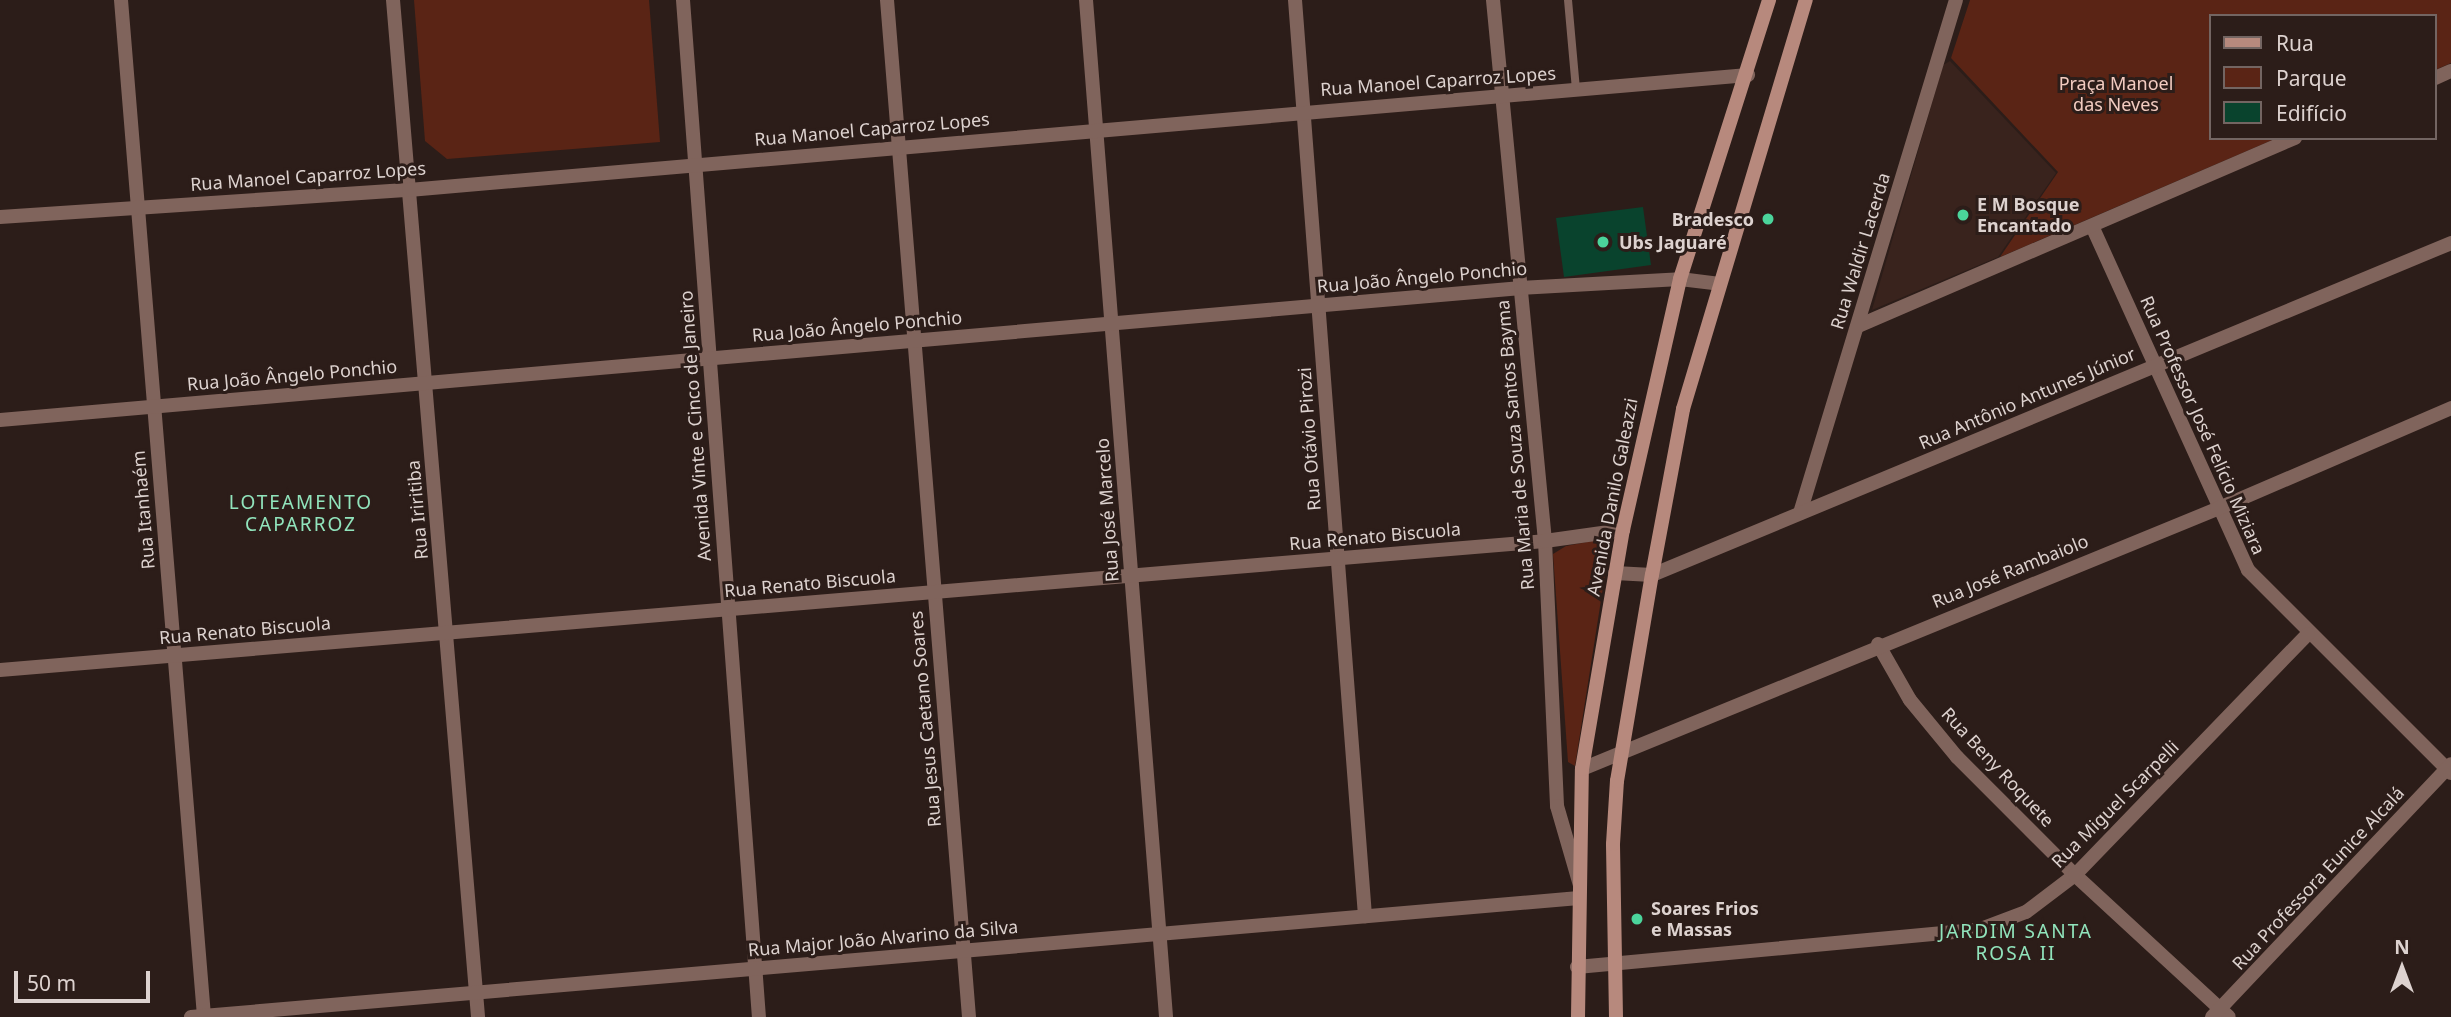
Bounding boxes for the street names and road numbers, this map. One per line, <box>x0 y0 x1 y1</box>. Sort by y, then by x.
street label: Rua Manoel Caparroz Lopes <box>1319 62 1557 100</box>
street label: Rua Manoel Caparroz Lopes <box>753 108 991 150</box>
street label: Rua Manoel Caparroz Lopes <box>189 157 427 195</box>
street label: Rua Waldir Lacerda <box>1826 170 1894 332</box>
street label: Rua João Ângelo Ponchio <box>1316 257 1528 297</box>
street label: Avenida Vinte e Cinco de Janeiro <box>675 290 715 562</box>
street label: Rua Professor José Felício Miziara <box>2136 292 2270 558</box>
street label: Rua Maria de Souza Santos Bayma <box>1492 299 1538 591</box>
street label: Rua João Ângelo Ponchio <box>751 306 963 346</box>
street label: Rua Antônio Antunes Júnior <box>1915 342 2139 454</box>
street label: Rua João Ângelo Ponchio <box>186 355 398 395</box>
street label: Rua Otávio Pirozi <box>1293 367 1325 511</box>
street label: Avenida Danilo Galeazzi <box>1582 396 1642 598</box>
street label: Rua José Marcelo <box>1091 437 1123 583</box>
street label: Rua Itanhaém <box>127 450 159 570</box>
street label: Rua Iriritiba <box>402 459 432 561</box>
street label: Rua Renato Biscuola <box>1288 518 1462 554</box>
street label: Rua José Rambaiolo <box>1929 530 2091 612</box>
street label: Rua Renato Biscuola <box>723 565 897 601</box>
street label: Rua Jesus Caetano Soares <box>905 610 945 828</box>
street label: Rua Renato Biscuola <box>158 612 332 648</box>
street label: Rua Beny Roquete <box>1937 703 2059 831</box>
street label: Rua Miguel Scarpelli <box>2047 736 2183 872</box>
street label: Rua Professora Eunice Alcalá <box>2227 782 2409 974</box>
street label: Rua Major João Alvarino da Silva <box>747 915 1019 961</box>

